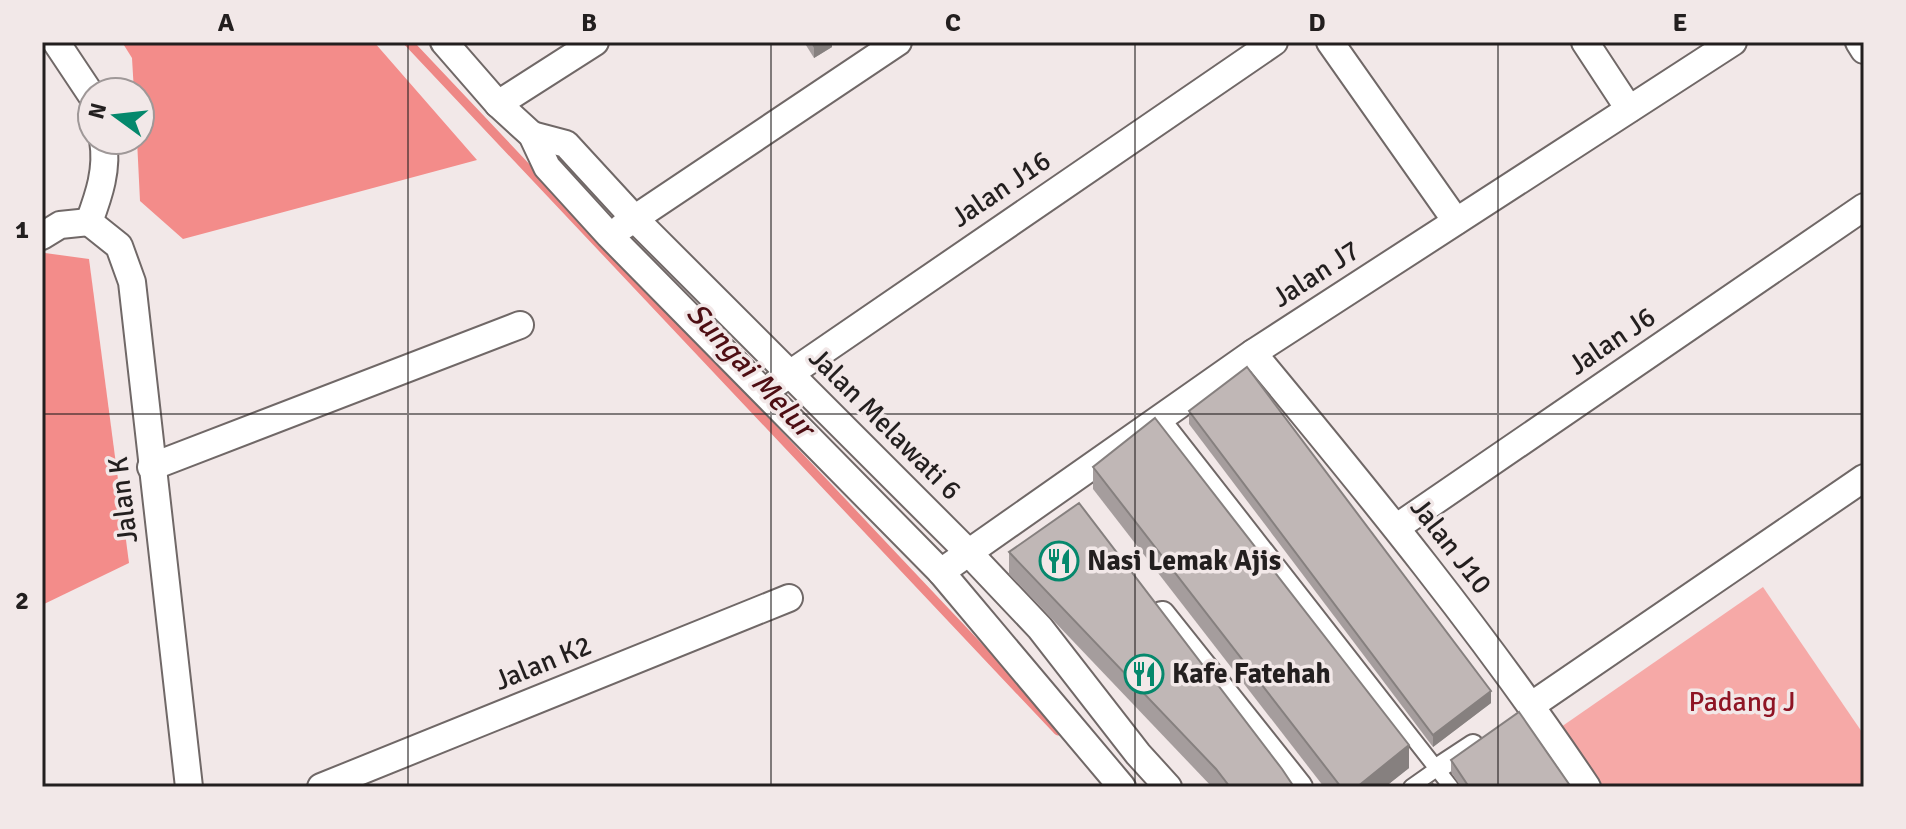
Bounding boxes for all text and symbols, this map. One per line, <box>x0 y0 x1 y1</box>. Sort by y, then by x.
text: A <box>218 7 235 39</box>
text: B <box>581 7 597 39</box>
text: C <box>945 7 961 39</box>
text: D <box>1308 7 1326 39</box>
text: E <box>1673 7 1687 39</box>
north arrow <box>76 76 156 156</box>
text: N <box>82 100 112 122</box>
street label: Jalan J16 <box>945 143 1057 235</box>
text: 1 <box>15 214 29 246</box>
street label: Jalan J7 <box>1266 233 1366 315</box>
water label: Sungai Melur <box>678 295 824 448</box>
street label: Jalan J6 <box>1562 300 1662 382</box>
street label: Jalan Melawati 6 <box>802 341 968 507</box>
street label: Jalan K <box>101 455 145 545</box>
street label: Jalan J10 <box>1403 491 1499 601</box>
restaurant icon: Nasi Lemak Ajis <box>1038 540 1080 582</box>
place label: Nasi Lemak Ajis <box>1087 544 1281 578</box>
text: 2 <box>15 585 29 617</box>
street label: Jalan K2 <box>489 628 597 698</box>
restaurant icon: Kafe Fatehah <box>1123 653 1165 695</box>
place label: Kafe Fatehah <box>1172 657 1331 691</box>
park label: Padang J <box>1688 685 1796 719</box>

